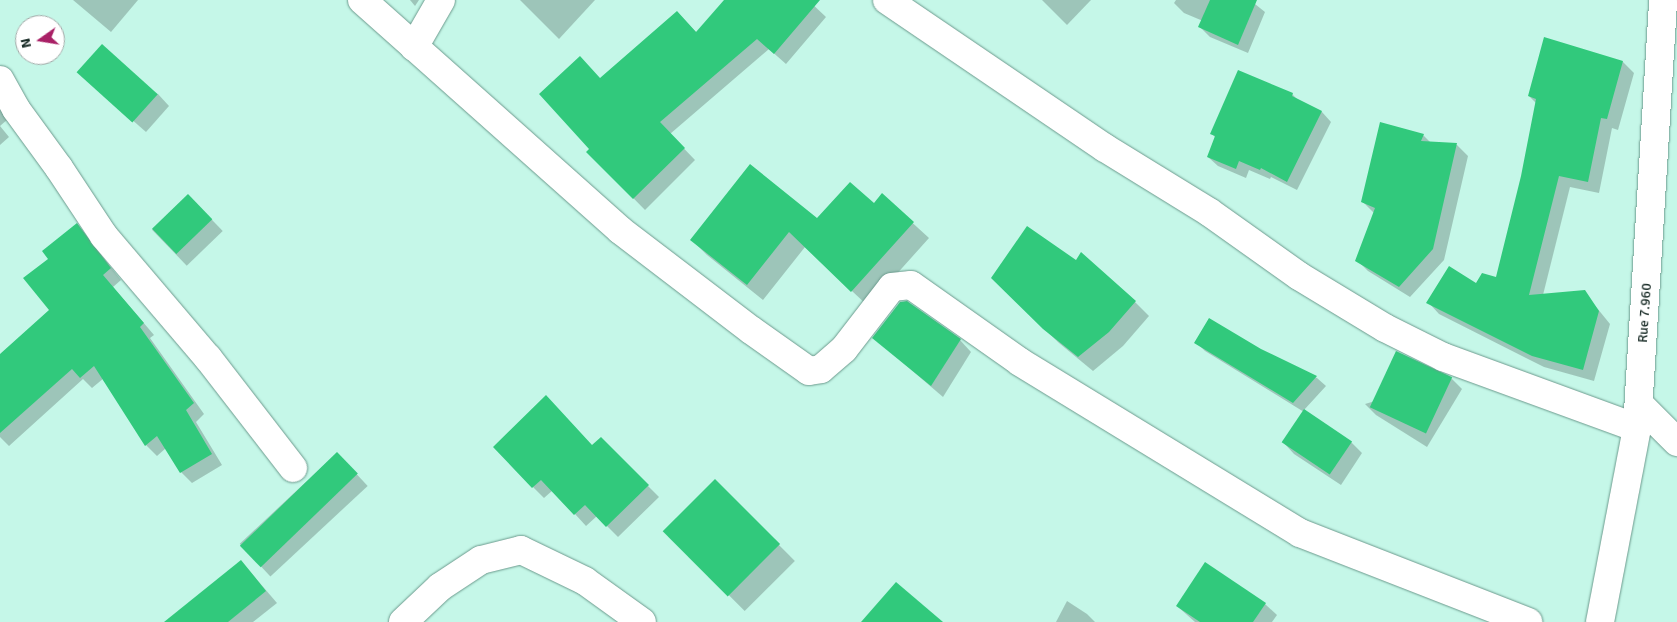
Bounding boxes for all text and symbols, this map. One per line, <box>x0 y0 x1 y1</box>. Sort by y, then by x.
north arrow <box>15 15 65 65</box>
text: N <box>16 37 35 50</box>
street label: Rue 7.960 <box>1635 283 1655 343</box>

